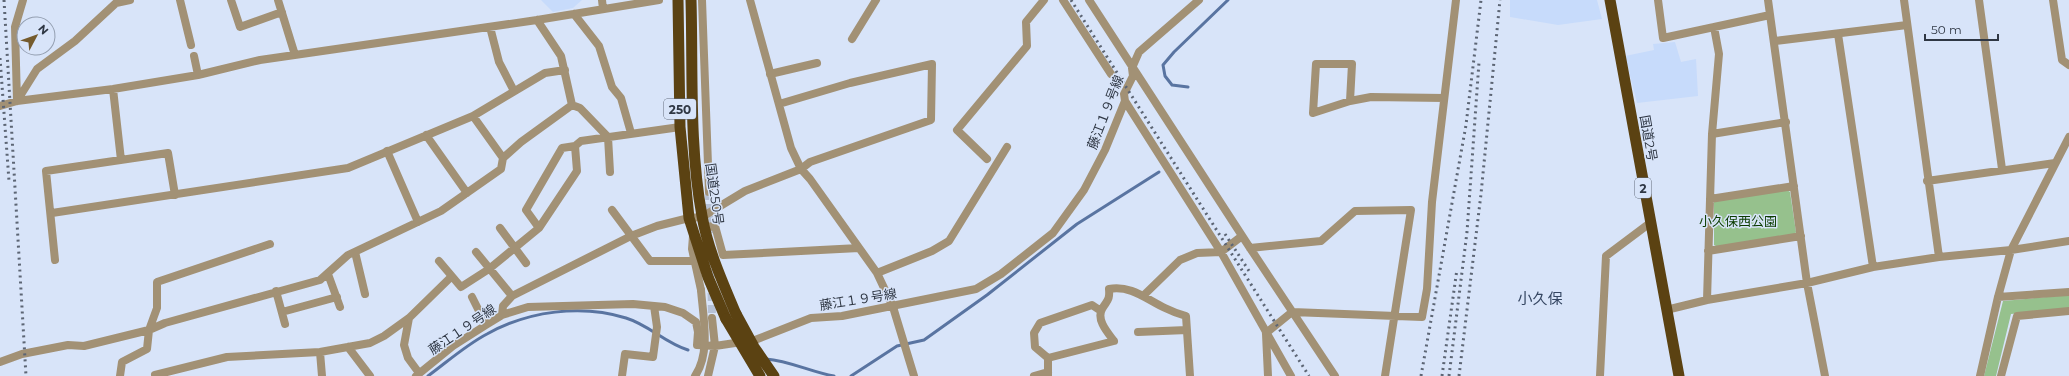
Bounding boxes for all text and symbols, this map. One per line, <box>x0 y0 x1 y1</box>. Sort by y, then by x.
north arrow <box>16 16 56 56</box>
scale bar <box>1925 16 1998 42</box>
text: N <box>35 21 52 37</box>
text: 50 m <box>1931 22 1962 37</box>
street label: 藤江１９号線 <box>1084 73 1126 151</box>
road number: 250 <box>664 99 696 119</box>
street label: 国道2号 <box>1637 114 1661 162</box>
street label: 国道250号 <box>703 162 727 226</box>
road number: 2 <box>1635 178 1651 198</box>
park label: 小久保西公園 <box>1699 213 1777 229</box>
street label: 藤江１９号線 <box>818 285 898 313</box>
district label: 小久保 <box>1517 289 1563 308</box>
street label: 藤江１９号線 <box>425 301 499 357</box>

